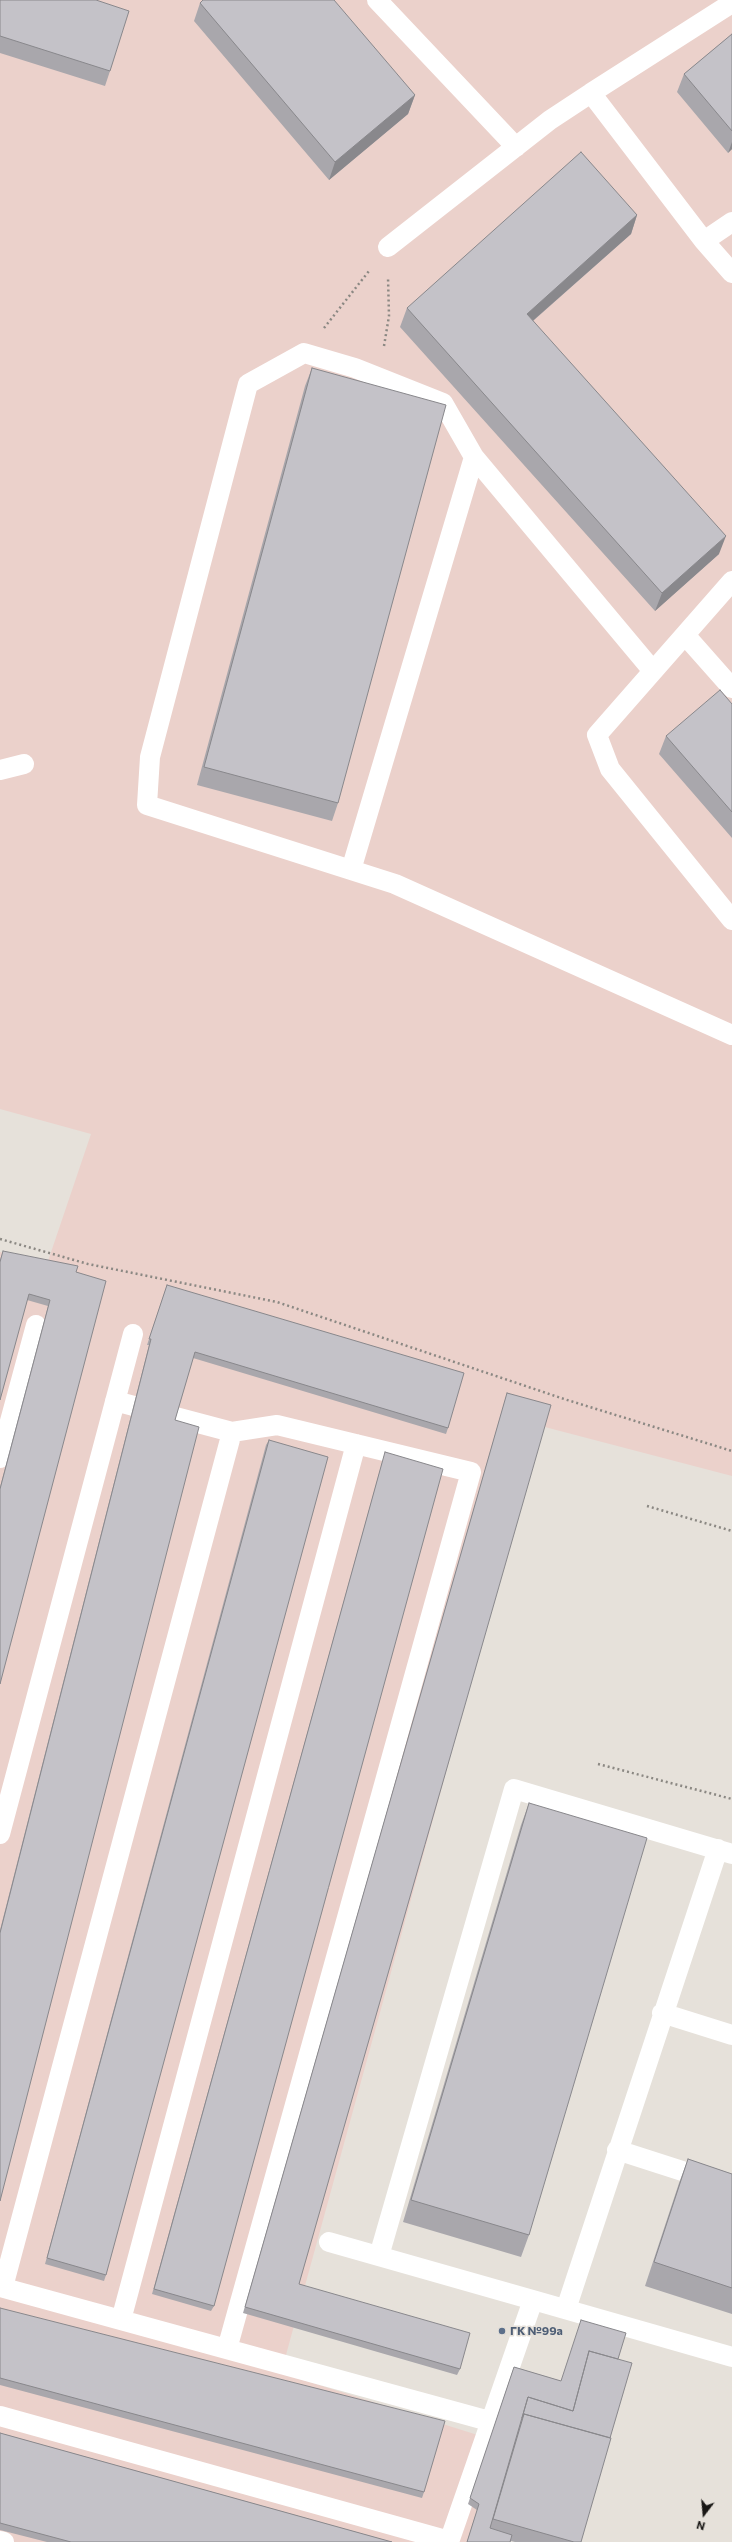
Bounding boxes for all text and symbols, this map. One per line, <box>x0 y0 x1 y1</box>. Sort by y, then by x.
place label: ГК №99а <box>510 2324 563 2338</box>
marker: ГК №99а <box>497 2326 507 2336</box>
north arrow <box>684 2494 724 2534</box>
text: N <box>695 2519 706 2533</box>

